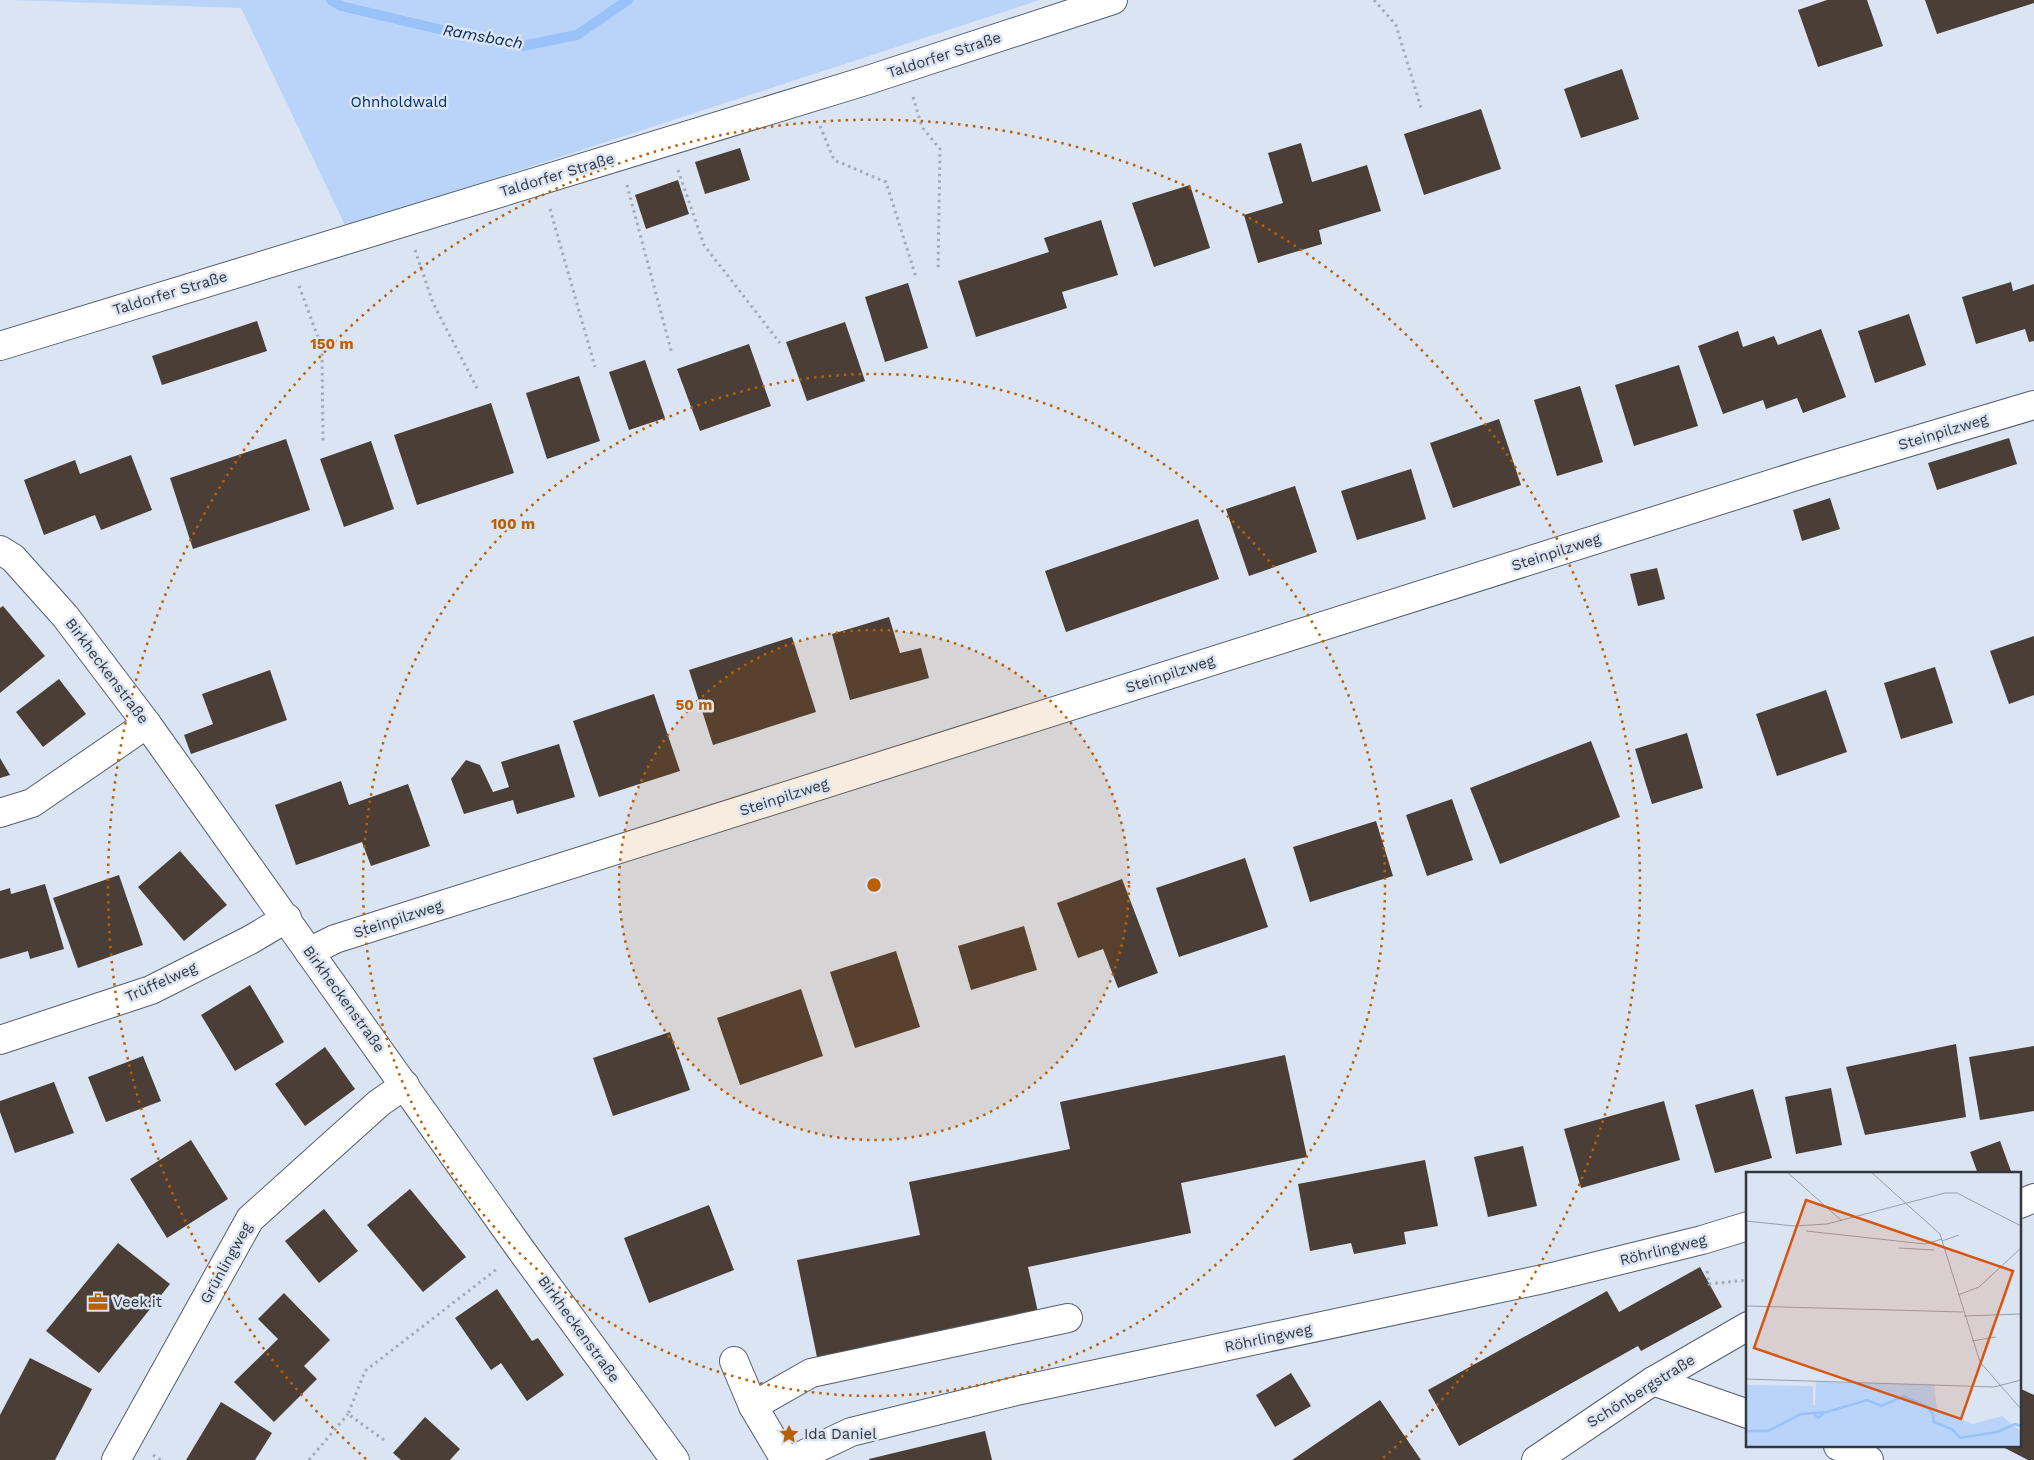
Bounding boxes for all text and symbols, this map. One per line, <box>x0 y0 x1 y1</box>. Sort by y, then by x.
water label: Ramsbach <box>441 20 524 53</box>
street label: Taldorfer Straße <box>885 28 1003 82</box>
park label: Ohnholdwald <box>351 93 447 111</box>
street label: Taldorfer Straße <box>498 149 616 201</box>
street label: Taldorfer Straße <box>111 267 229 319</box>
text: 150 m <box>310 335 354 353</box>
street label: Steinpilzweg <box>1896 410 1990 454</box>
text: 100 m <box>491 515 535 533</box>
street label: Steinpilzweg <box>1509 529 1603 575</box>
street label: Birkheckenstraße <box>61 615 153 727</box>
street label: Steinpilzweg <box>1123 651 1217 697</box>
text: 50 m <box>676 696 712 714</box>
street label: Steinpilzweg <box>737 774 831 820</box>
centre of rings <box>865 876 883 894</box>
street label: Steinpilzweg <box>351 896 445 942</box>
street label: Birkheckenstraße <box>299 942 389 1056</box>
street label: Trüffelweg <box>122 958 200 1006</box>
inset map <box>1746 1172 2022 1448</box>
street label: Grünlingweg <box>196 1219 256 1307</box>
street label: Röhrlingweg <box>1618 1231 1708 1269</box>
street label: Birkheckenstraße <box>534 1272 624 1386</box>
office icon: Veek.it <box>87 1291 109 1313</box>
place label: Veek.it <box>113 1293 163 1311</box>
street label: Röhrlingweg <box>1223 1320 1313 1356</box>
street label: Schönbergstraße <box>1584 1351 1698 1431</box>
place icon: Ida Daniel <box>778 1423 800 1445</box>
place label: Ida Daniel <box>804 1425 877 1443</box>

